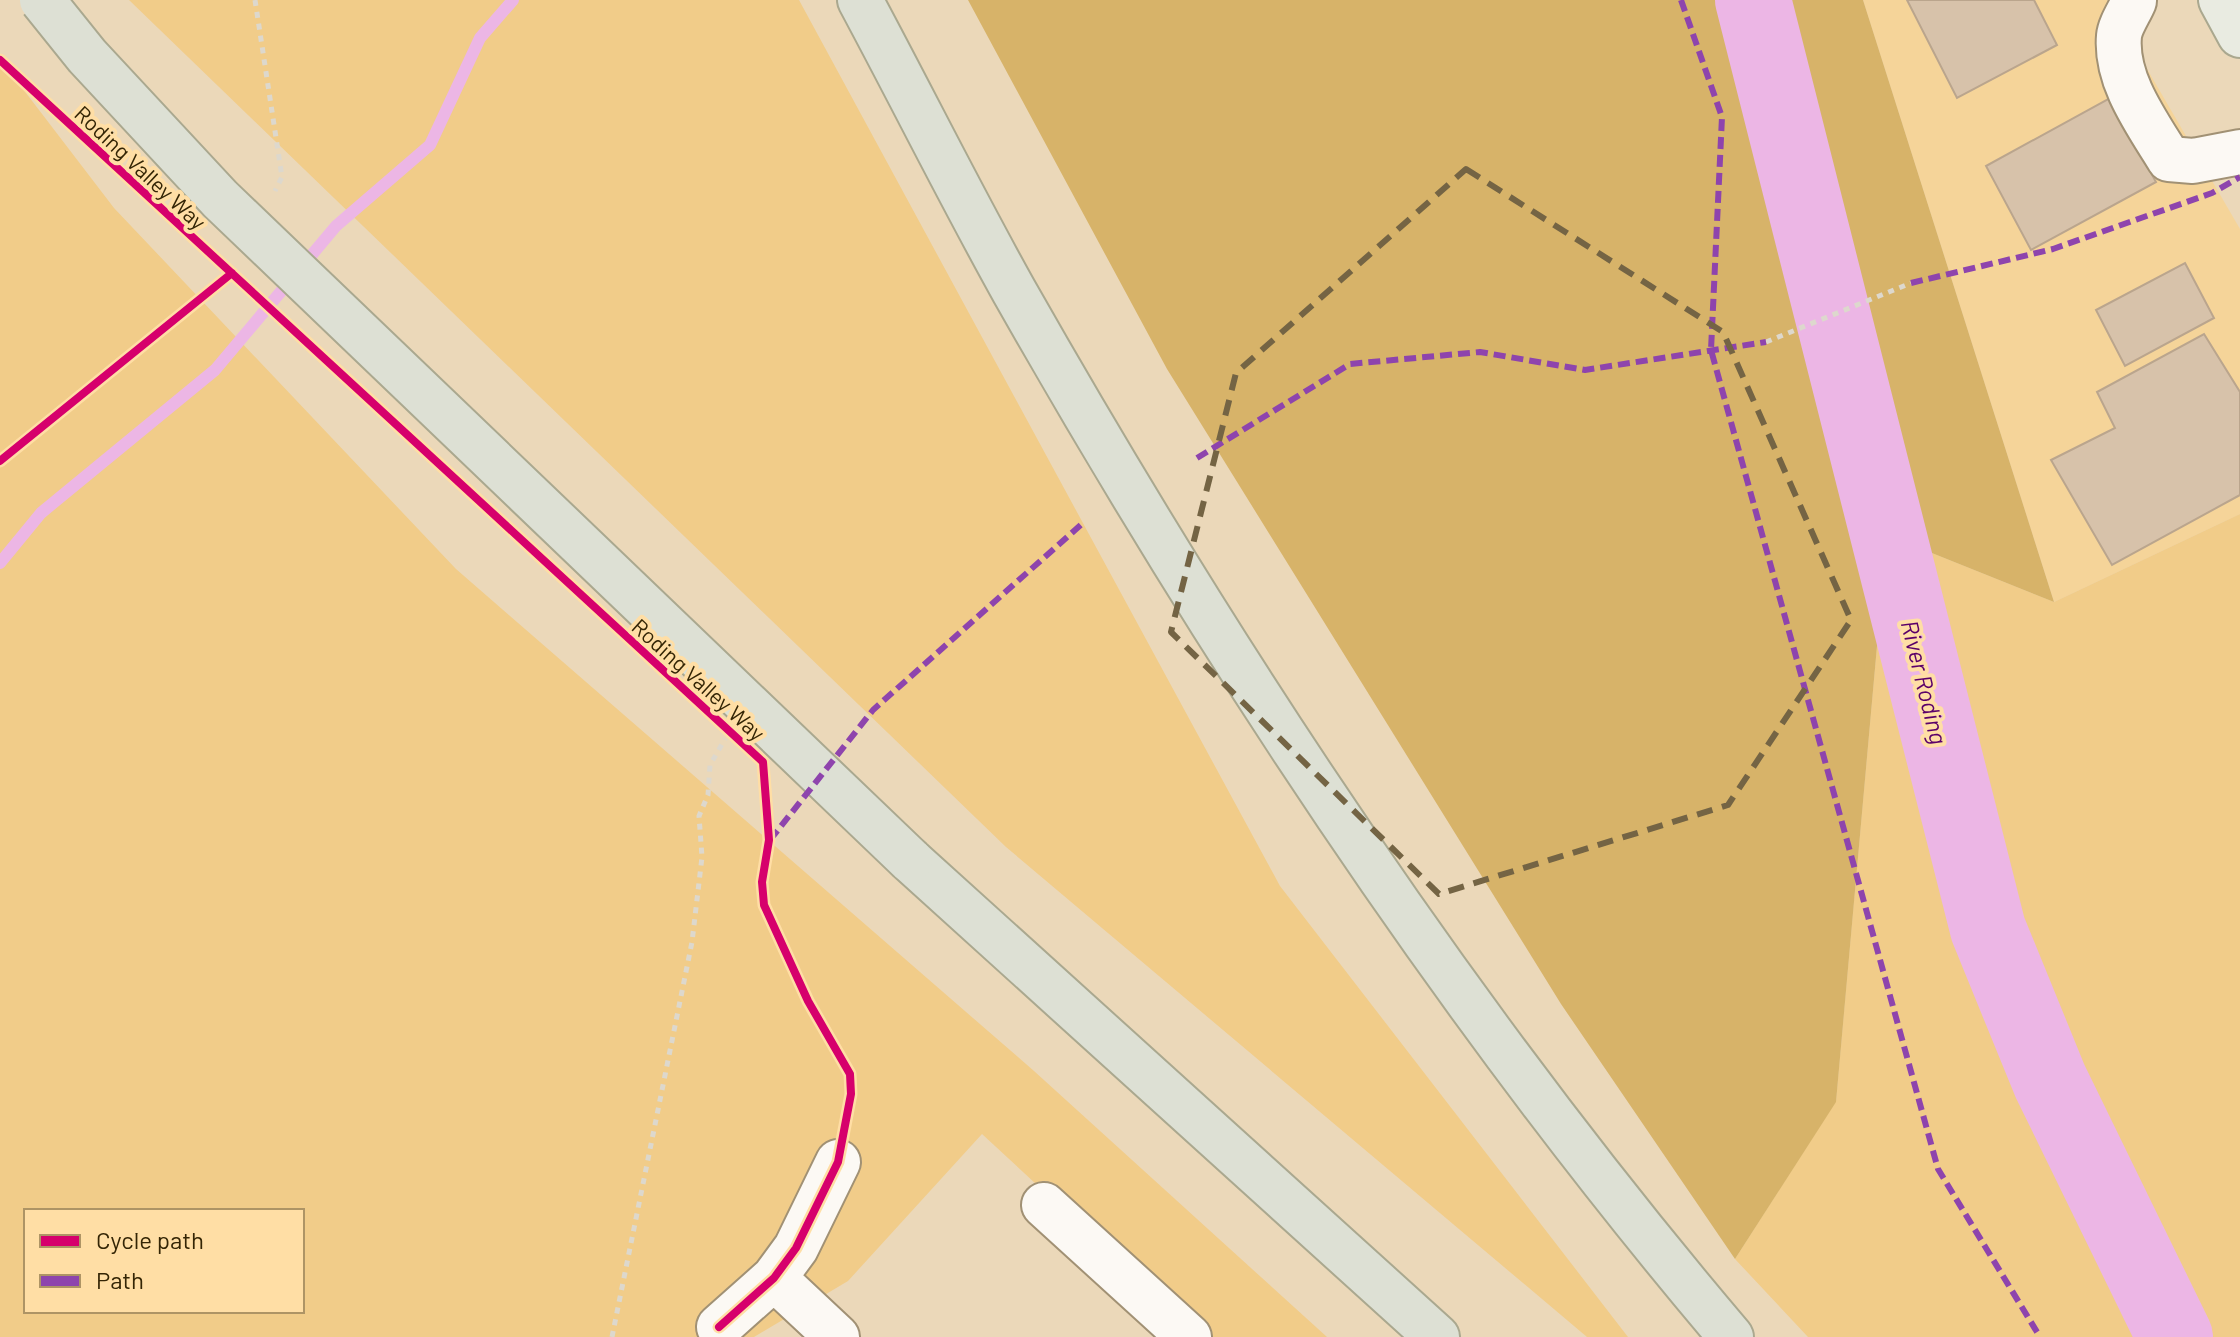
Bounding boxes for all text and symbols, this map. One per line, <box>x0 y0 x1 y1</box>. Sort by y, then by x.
street label: Roding Valley Way <box>70 100 212 234</box>
street label: Roding Valley Way <box>627 613 771 745</box>
water label: River Roding <box>1896 617 1954 747</box>
legend <box>24 1209 304 1313</box>
text: Cycle path <box>96 1225 204 1254</box>
text: Path <box>96 1265 144 1294</box>

